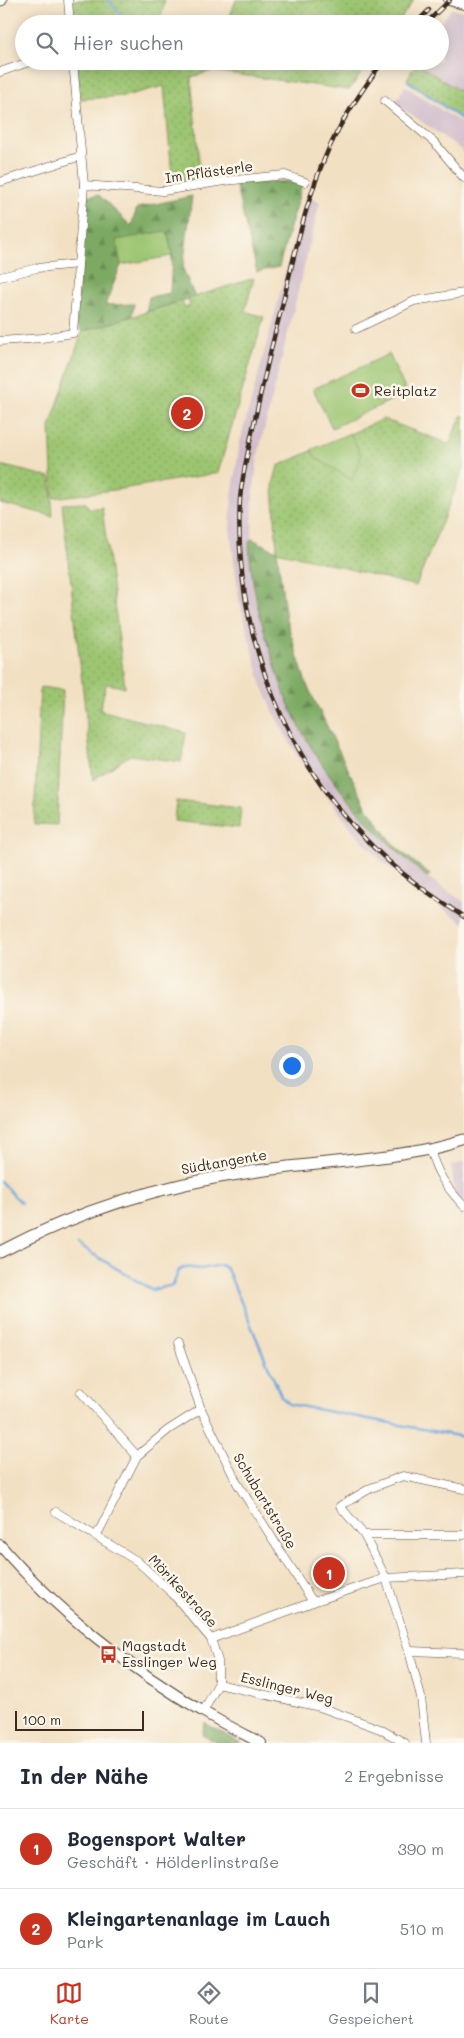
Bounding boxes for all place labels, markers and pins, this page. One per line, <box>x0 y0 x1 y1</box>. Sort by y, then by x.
sports icon: Reitplatz <box>350 381 370 401</box>
place label: Reitplatz <box>374 381 437 400</box>
pin: 2 <box>171 394 203 432</box>
pin: 1 <box>313 1554 345 1592</box>
place label: Magstadt Esslinger Weg <box>122 1636 217 1671</box>
bus stop icon: Magstadt Esslinger Weg <box>98 1644 118 1664</box>

